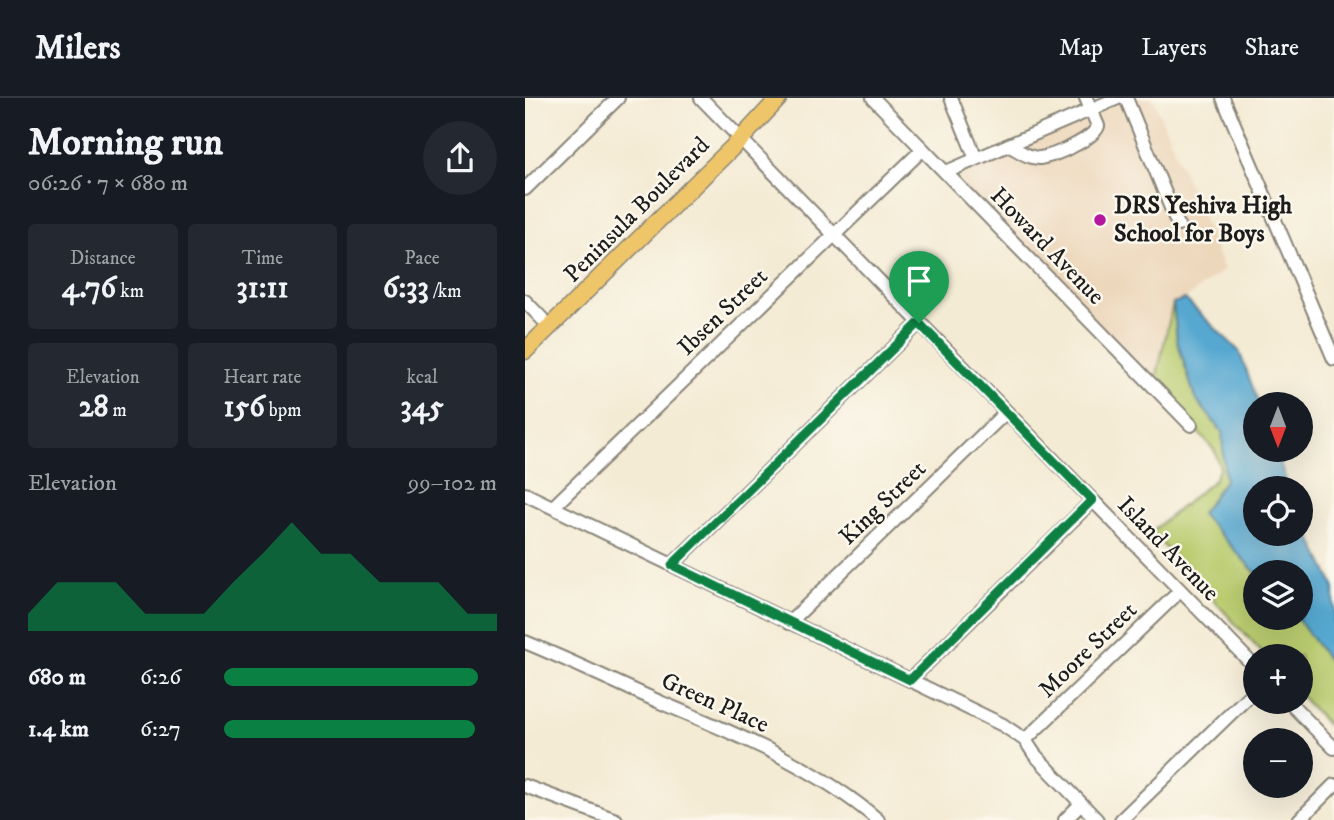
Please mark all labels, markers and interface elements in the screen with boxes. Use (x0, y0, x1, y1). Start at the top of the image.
text: Milers (35, 28, 120, 69)
text: Map (1059, 33, 1103, 63)
text: Layers (1141, 33, 1207, 63)
text: Share (1245, 33, 1299, 63)
text: Morning run (28, 119, 223, 167)
button: share (423, 121, 497, 195)
street label: Peninsula Boulevard (558, 131, 716, 289)
text: 06:26 · 7 × 680 m (28, 169, 188, 198)
street label: Howard Avenue (983, 181, 1111, 311)
place label: DRS Yeshiva High School for Boys (1114, 191, 1293, 249)
marker: DRS Yeshiva High School for Boys (1092, 212, 1108, 228)
text: Distance (70, 247, 136, 270)
text: Time (242, 247, 283, 270)
text: Pace (405, 247, 440, 270)
pin (889, 251, 949, 323)
street label: Ibsen Street (672, 262, 774, 362)
icon: arrive (900, 262, 938, 300)
text: 4.76 (62, 270, 116, 307)
text: 31:11 (236, 270, 289, 307)
text: 6:33 (383, 270, 429, 307)
text: km (116, 280, 144, 303)
text: /km (429, 280, 462, 303)
text: Elevation (66, 366, 140, 389)
text: Heart rate (224, 366, 301, 389)
text: kcal (407, 366, 438, 389)
text: 28 (79, 389, 109, 426)
text: 156 (223, 389, 265, 426)
text: 345 (401, 389, 444, 426)
north arrow (1243, 392, 1313, 462)
map controls (1243, 392, 1313, 798)
text: m (109, 399, 127, 422)
text: bpm (265, 399, 302, 422)
street label: King Street (833, 454, 933, 552)
text: Elevation (28, 469, 117, 498)
text: 99–102 m (408, 469, 497, 498)
button: locate (1243, 476, 1313, 546)
street label: Island Avenue (1111, 490, 1225, 608)
button: layers (1243, 560, 1313, 630)
street label: Moore Street (1032, 595, 1144, 704)
button: + (1243, 644, 1313, 714)
text: 680 m (28, 663, 86, 692)
text: 6:26 (140, 663, 181, 692)
street label: Green Place (656, 666, 774, 740)
text: 1.4 km (28, 715, 89, 744)
text: 6:27 (140, 715, 181, 744)
button: − (1243, 728, 1313, 798)

